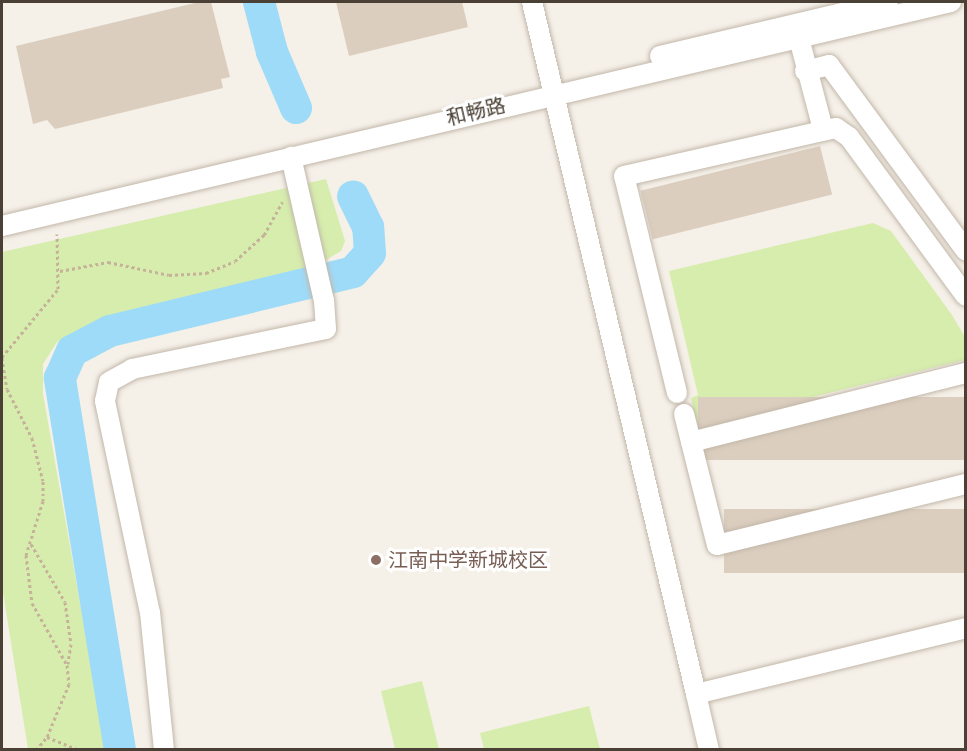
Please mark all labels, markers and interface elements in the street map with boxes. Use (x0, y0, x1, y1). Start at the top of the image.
street label: 和畅路 (444, 94, 508, 130)
place label: 江南中学新城校区 (388, 548, 548, 572)
marker: 江南中学新城校区 (369, 553, 383, 567)

